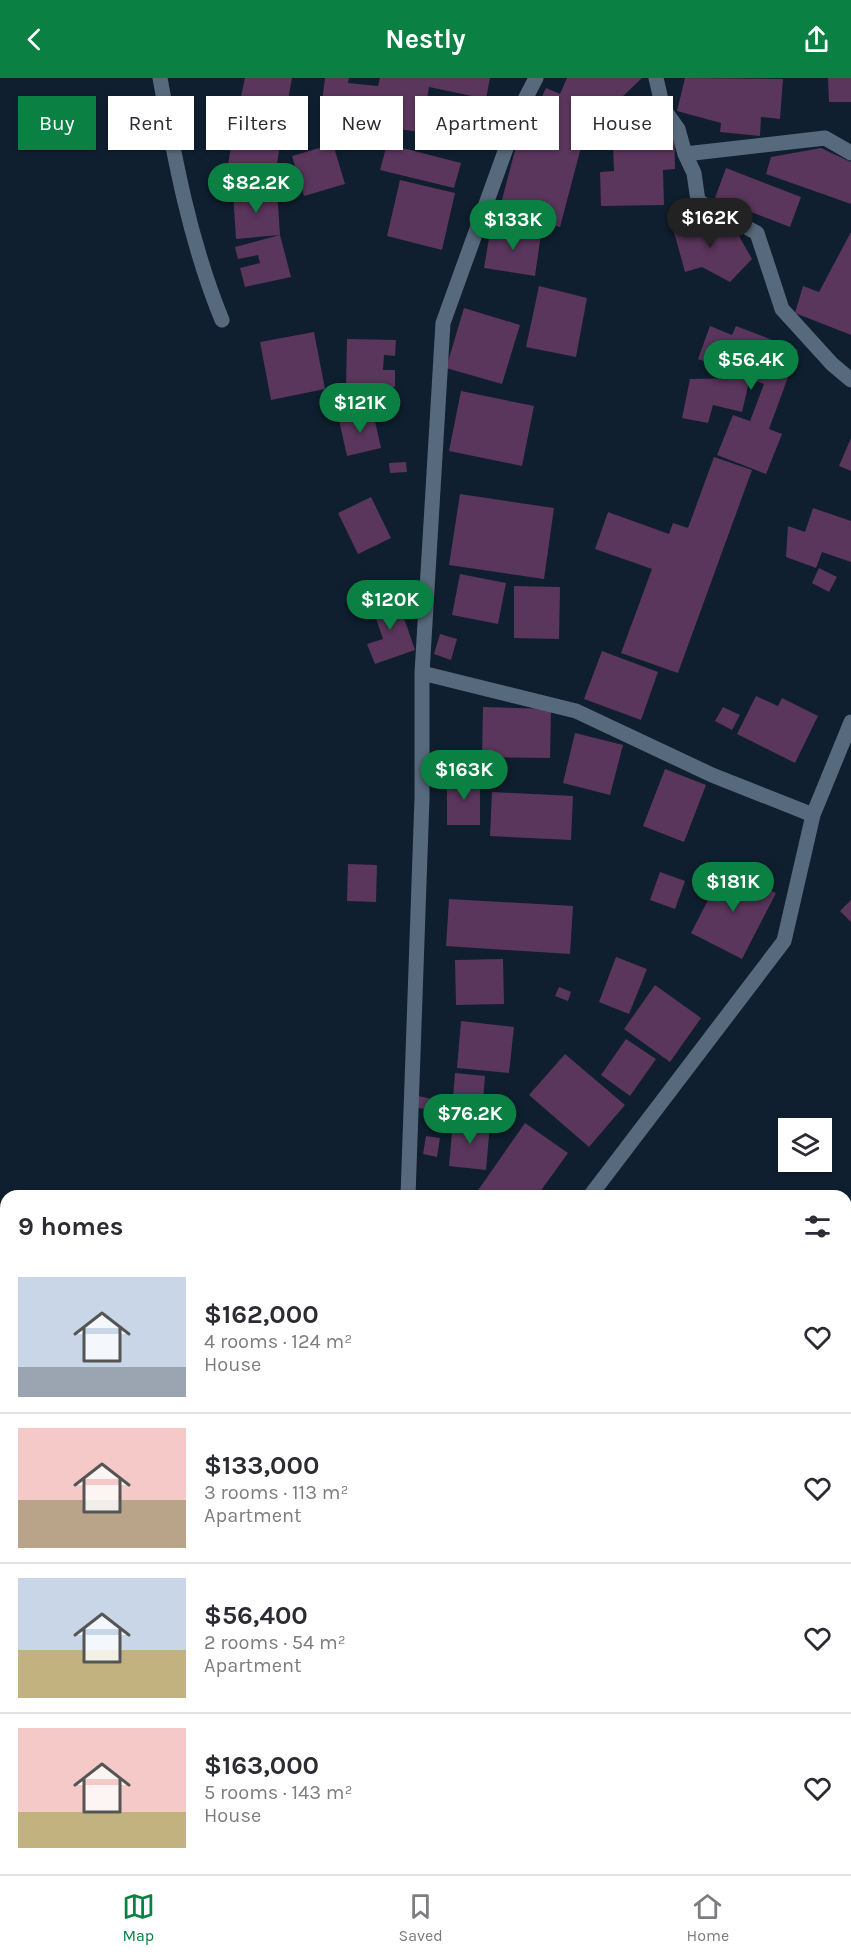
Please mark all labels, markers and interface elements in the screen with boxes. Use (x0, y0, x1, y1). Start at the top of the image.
icon: back (18, 23, 51, 56)
text: Nestly (385, 23, 466, 55)
icon: share (800, 23, 833, 56)
chip: Buy (18, 96, 96, 150)
chip: Rent (108, 96, 194, 150)
chip: Filters (206, 96, 308, 150)
chip: New (320, 96, 403, 150)
chip: Apartment (415, 96, 559, 150)
chip: House (571, 96, 673, 150)
pin: $82.2K (207, 163, 305, 214)
text: $82.2K (222, 171, 290, 194)
pin: $162K (668, 198, 752, 249)
pin: $133K (471, 200, 555, 251)
text: $162K (681, 206, 739, 229)
text: $133K (484, 208, 542, 231)
pin: $56.4K (702, 340, 800, 391)
text: $56.4K (718, 348, 784, 371)
pin: $121K (318, 383, 402, 434)
text: $121K (333, 391, 387, 414)
pin: $120K (348, 580, 432, 631)
text: $120K (361, 588, 419, 611)
pin: $163K (422, 750, 506, 801)
text: $163K (435, 758, 493, 781)
pin: $181K (691, 862, 775, 913)
text: $181K (706, 870, 760, 893)
pin: $76.2K (421, 1094, 519, 1145)
text: $76.2K (437, 1102, 503, 1125)
map controls (778, 1118, 832, 1172)
button: layers (778, 1118, 832, 1172)
icon: filters (801, 1210, 834, 1243)
text: 9 homes (18, 1211, 124, 1242)
text: $162,000 (204, 1299, 319, 1330)
icon: home (66, 1301, 138, 1373)
icon: heart (801, 1321, 834, 1354)
text: 4 rooms · 124 m² (204, 1330, 352, 1353)
text: House (204, 1353, 261, 1376)
text: $133,000 (204, 1450, 319, 1481)
icon: home (66, 1452, 138, 1524)
icon: heart (801, 1472, 834, 1505)
text: 3 rooms · 113 m² (204, 1481, 348, 1504)
text: Apartment (204, 1504, 302, 1527)
text: $56,400 (204, 1600, 308, 1631)
icon: home (66, 1602, 138, 1674)
icon: heart (801, 1622, 834, 1655)
text: 2 rooms · 54 m² (204, 1631, 346, 1654)
text: Apartment (204, 1654, 302, 1677)
text: $163,000 (204, 1750, 319, 1781)
icon: home (66, 1752, 138, 1824)
icon: heart (801, 1772, 834, 1805)
text: 5 rooms · 143 m² (204, 1781, 353, 1804)
text: House (204, 1804, 261, 1827)
tab: Map (122, 1890, 155, 1945)
tab: Saved (399, 1890, 443, 1945)
tab: Home (687, 1890, 729, 1945)

